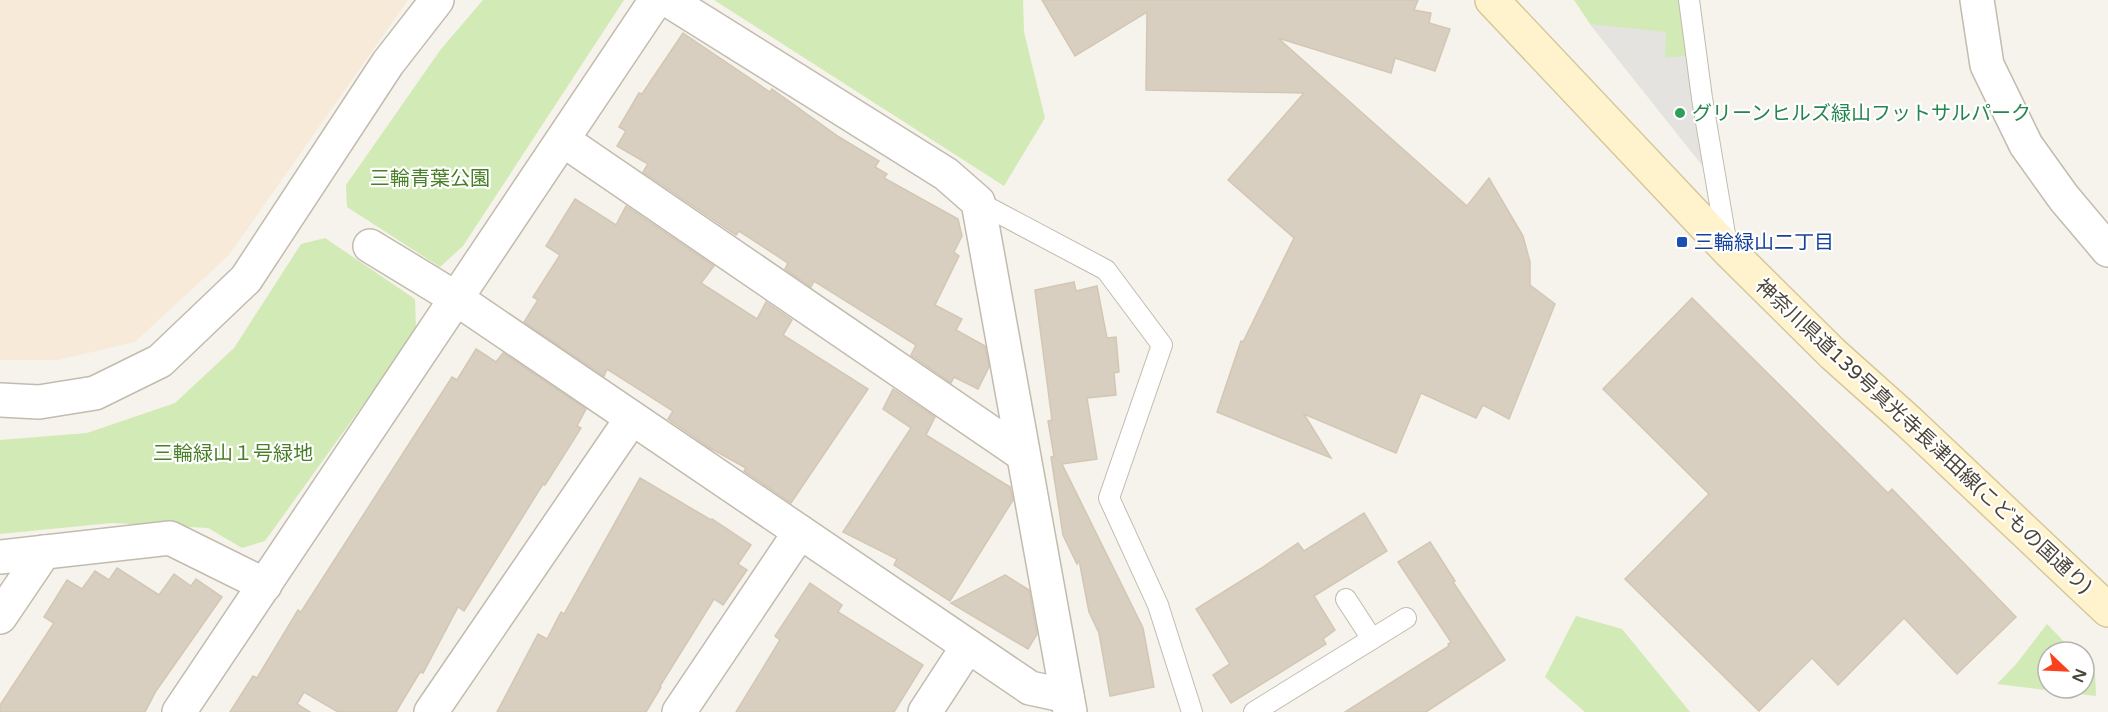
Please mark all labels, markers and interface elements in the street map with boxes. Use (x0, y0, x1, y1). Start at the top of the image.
place label: グリーンヒルズ緑山フットサルパーク (1692, 102, 2031, 126)
marker: グリーンヒルズ緑山フットサルパーク (1673, 106, 1687, 120)
park label: 三輪青葉公園 (370, 167, 490, 191)
place label: 三輪緑山二丁目 (1694, 231, 1834, 255)
marker: 三輪緑山二丁目 (1675, 235, 1689, 249)
street label: 神奈川県道139号真光寺長津田線(こどもの国通り) (1751, 274, 2096, 599)
park label: 三輪緑山１号緑地 (153, 442, 313, 466)
north arrow (2036, 640, 2096, 700)
text: N (2067, 666, 2091, 685)

